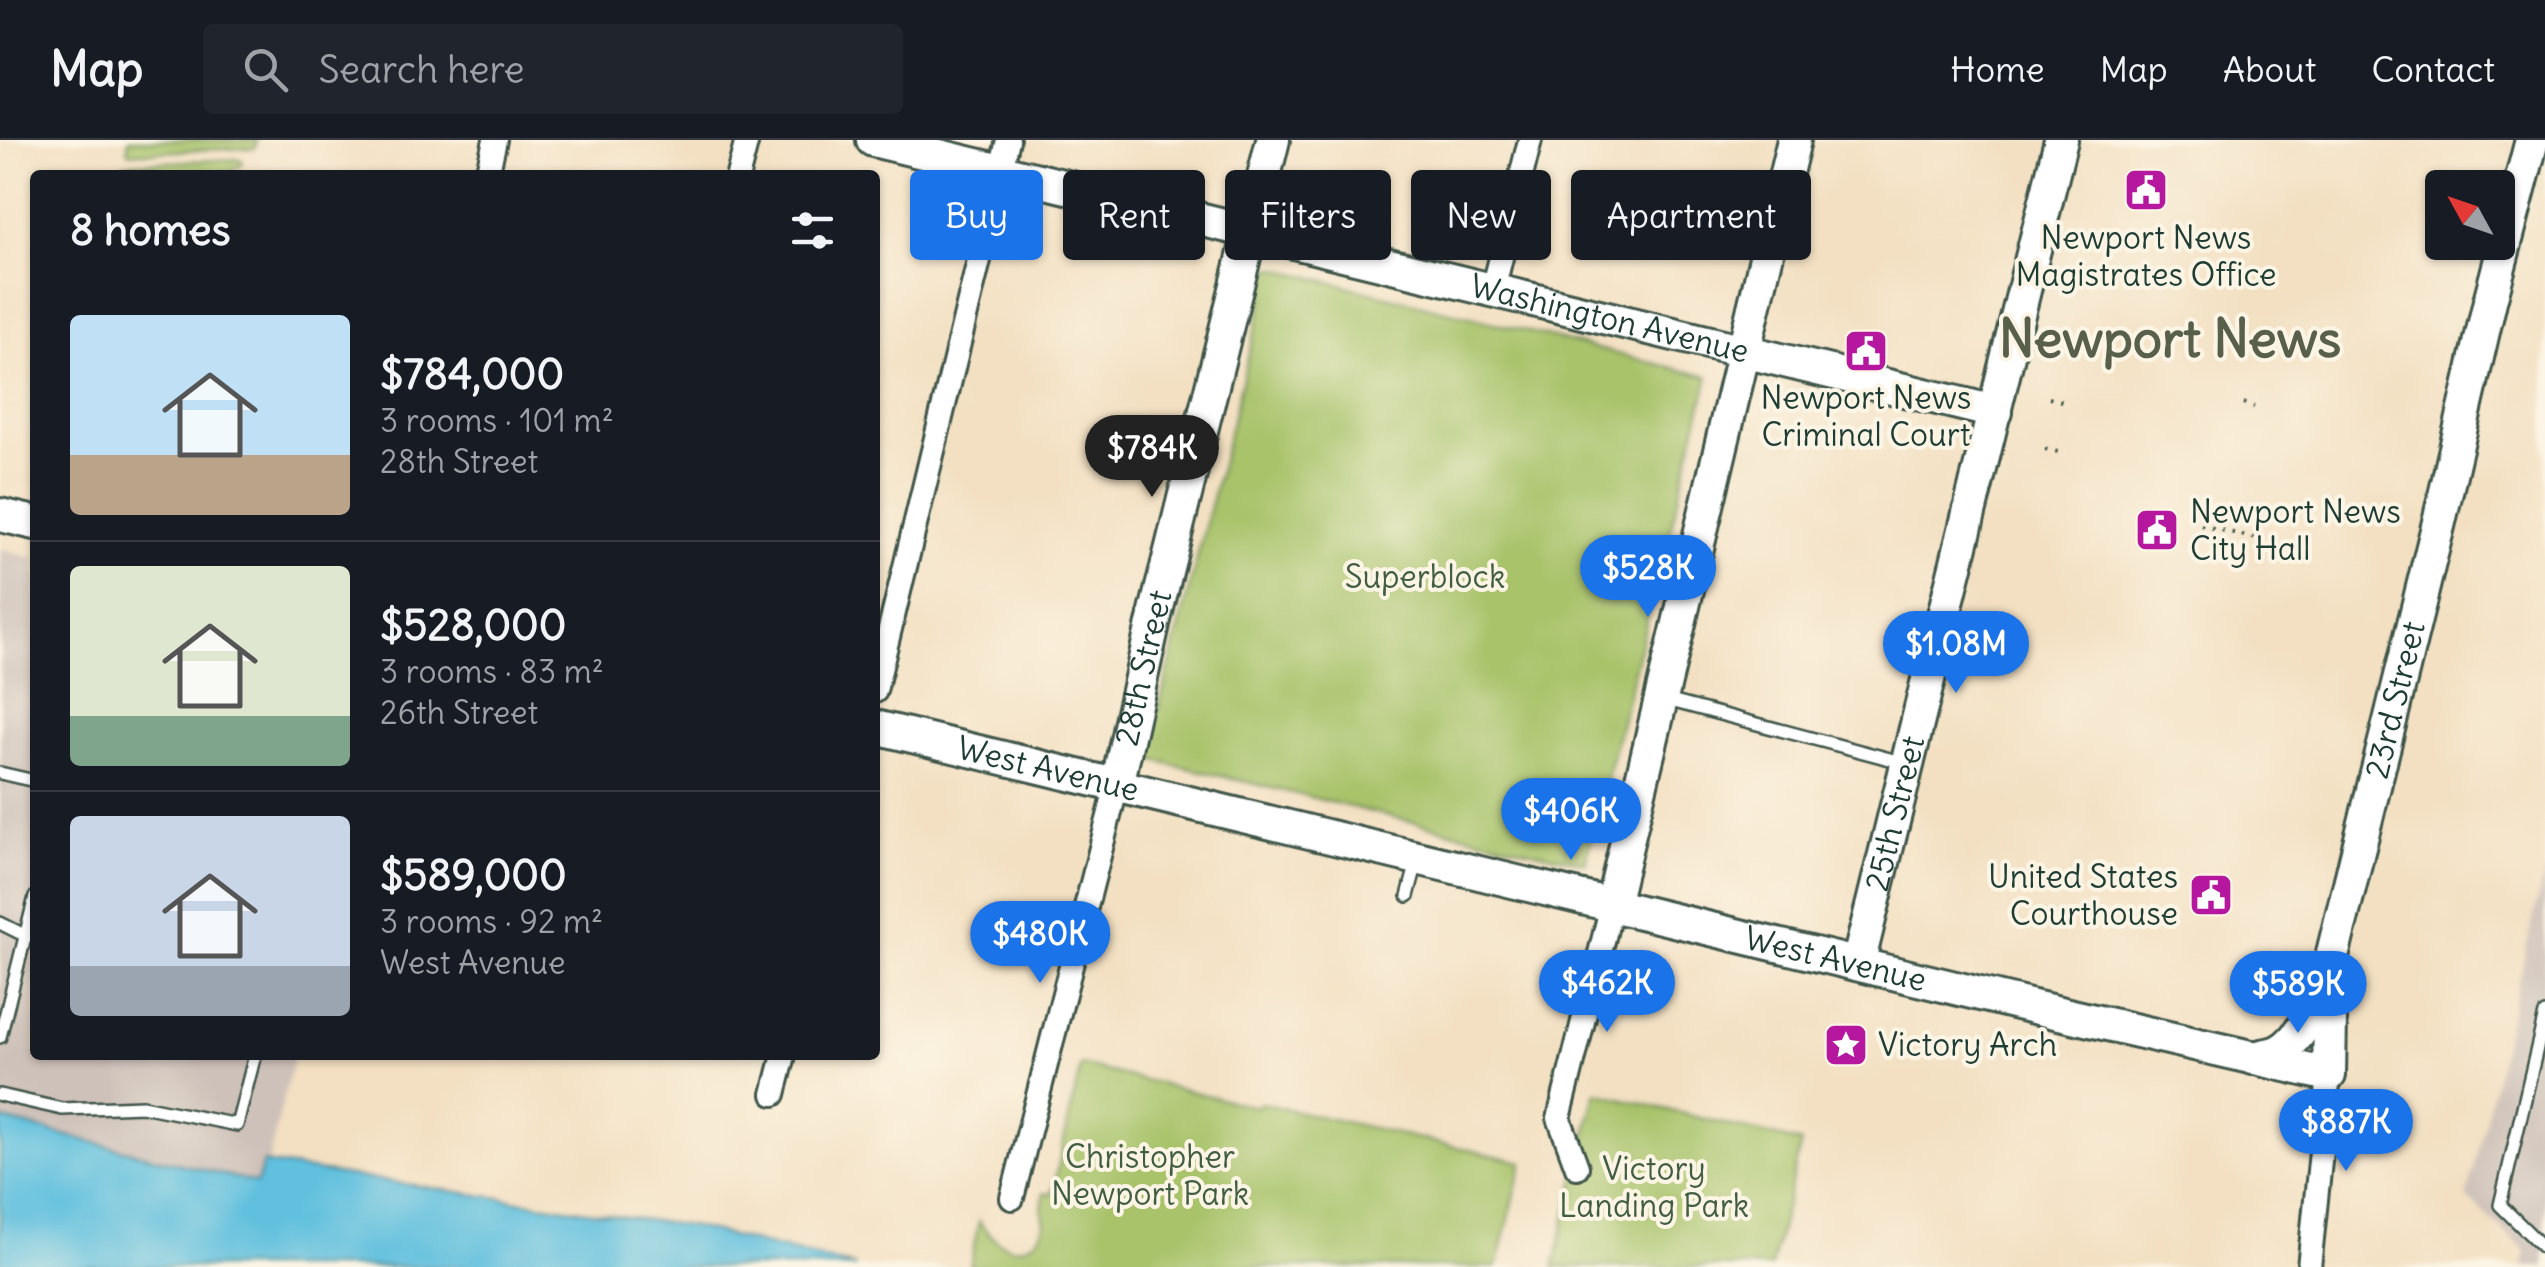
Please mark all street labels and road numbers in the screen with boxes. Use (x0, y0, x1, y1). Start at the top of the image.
street label: Washington Avenue (1466, 265, 1753, 372)
street label: 28th Street (1105, 586, 1181, 750)
street label: 23rd Street (2356, 617, 2434, 783)
street label: West Avenue (953, 727, 1143, 810)
street label: 25th Street (1856, 731, 1933, 895)
street label: West Avenue (1741, 917, 1930, 1000)

